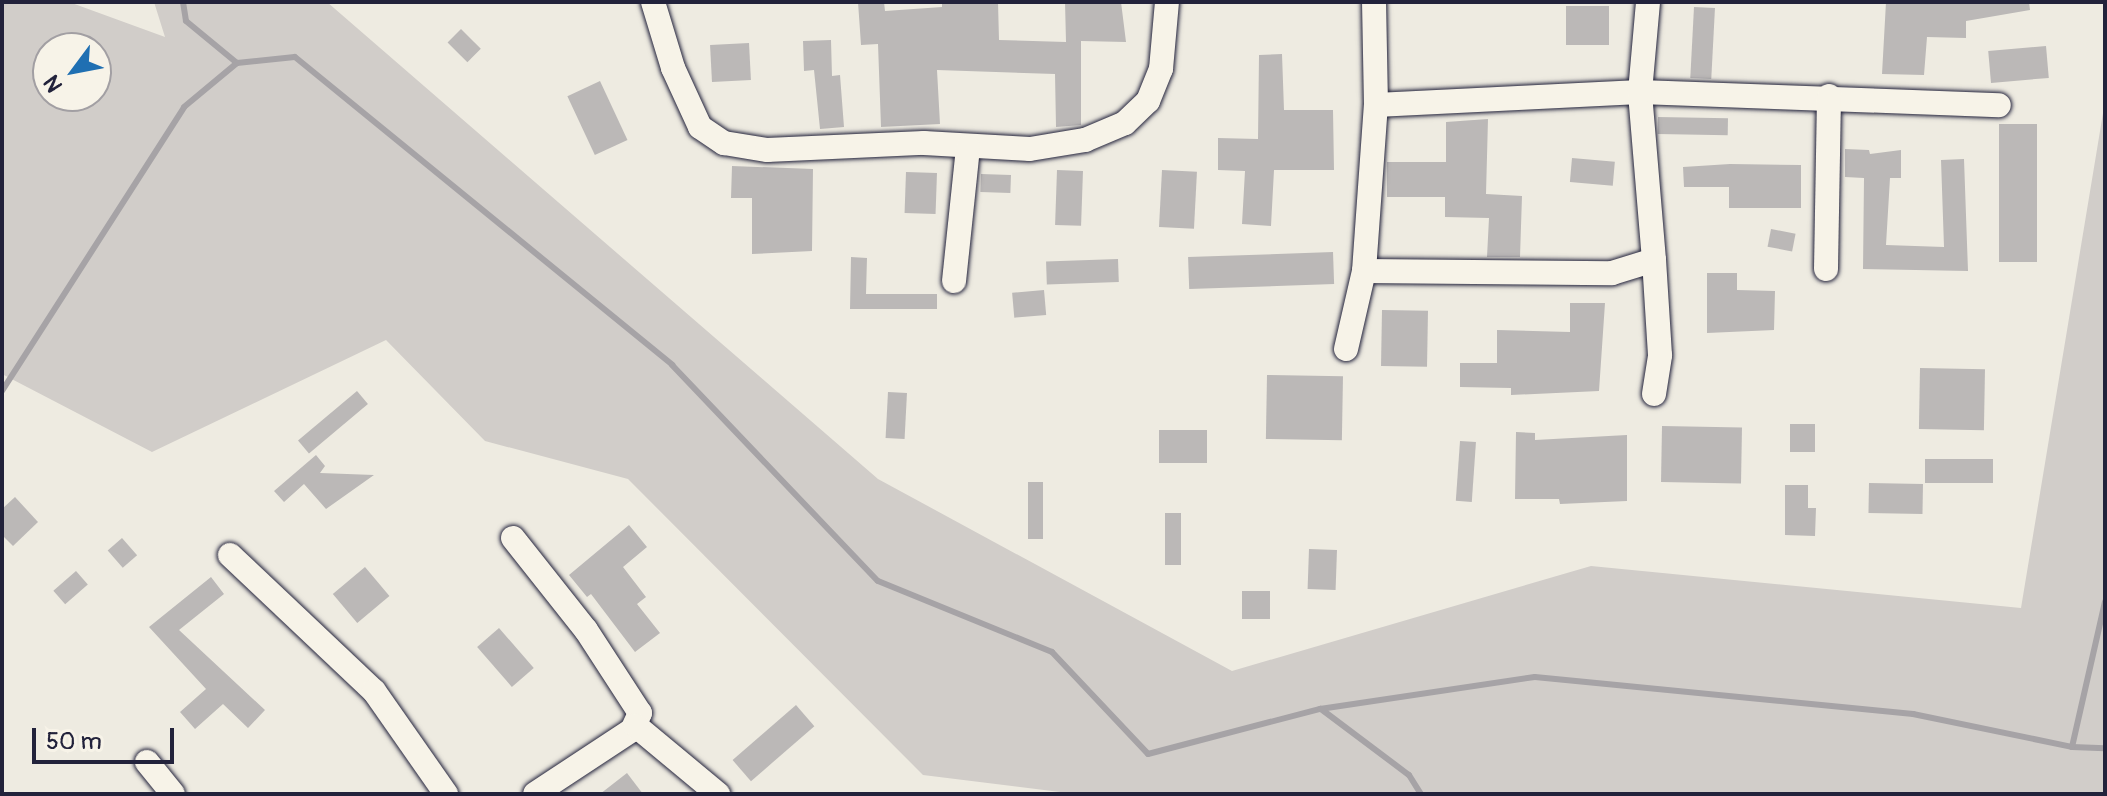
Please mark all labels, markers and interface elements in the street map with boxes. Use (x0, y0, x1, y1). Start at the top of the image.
north arrow (32, 32, 112, 112)
text: N (38, 70, 69, 97)
scale bar (36, 712, 178, 762)
text: 50 m (46, 727, 102, 756)

